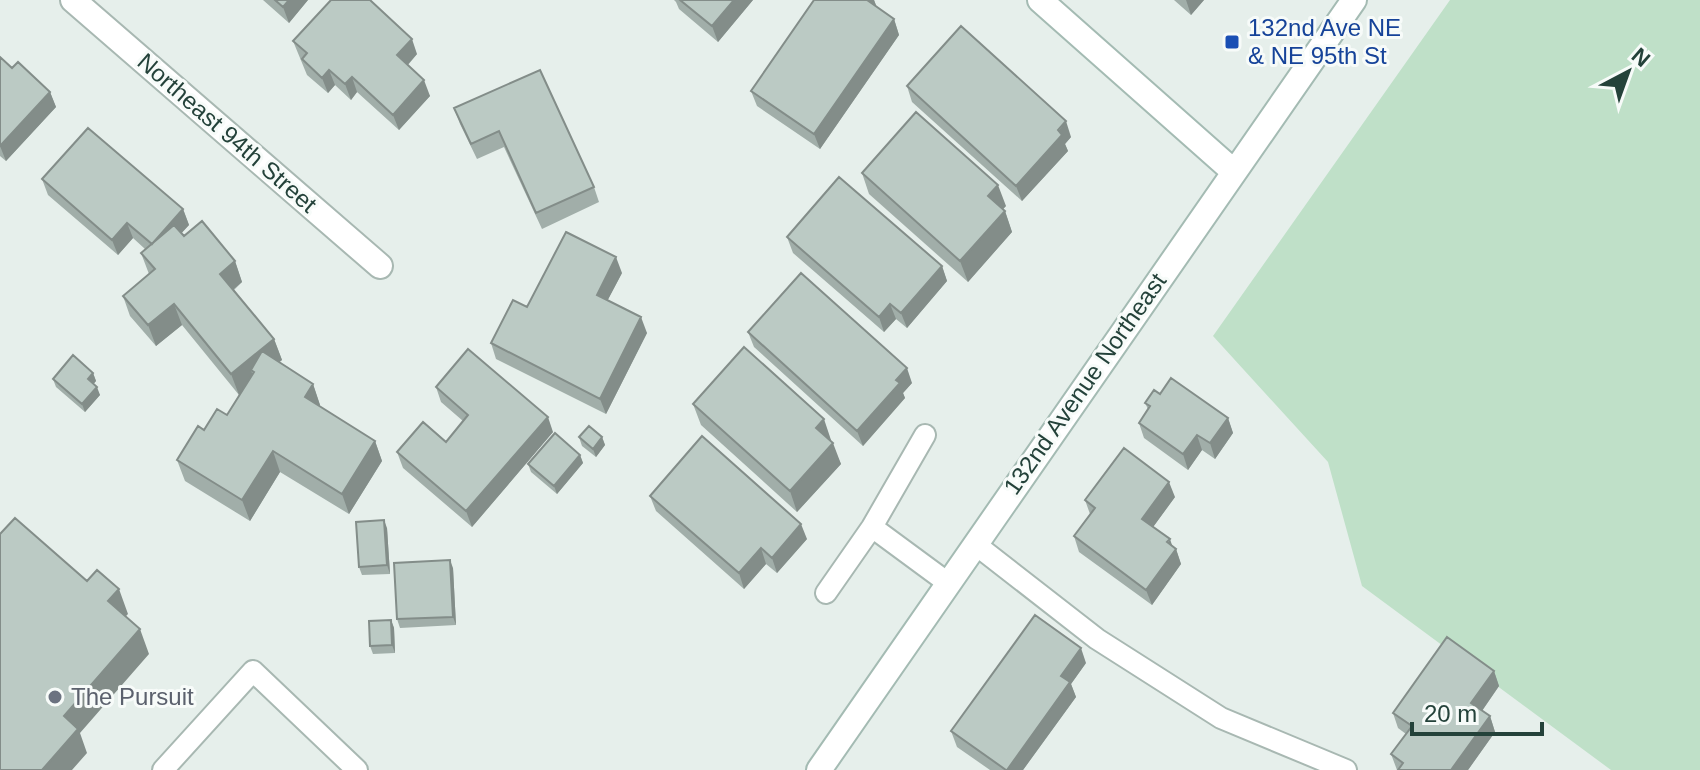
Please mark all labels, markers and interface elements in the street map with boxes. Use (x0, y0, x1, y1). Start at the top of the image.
place label: 132nd Ave NE & NE 95th St (1248, 14, 1401, 69)
north arrow (1588, 32, 1668, 112)
marker: 132nd Ave NE & NE 95th St (1223, 33, 1241, 51)
text: N (1627, 43, 1655, 72)
street label: Northeast 94th Street (132, 48, 323, 218)
street label: 132nd Avenue Northeast (998, 268, 1171, 499)
place label: The Pursuit (71, 683, 194, 710)
scale bar (1412, 686, 1542, 736)
marker: The Pursuit (46, 688, 64, 706)
text: 20 m (1424, 700, 1477, 727)

